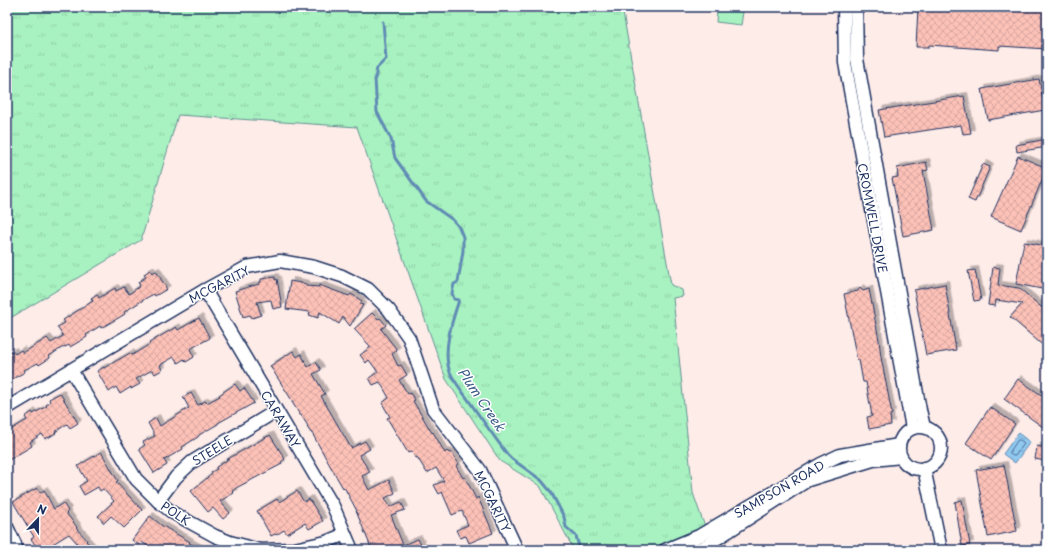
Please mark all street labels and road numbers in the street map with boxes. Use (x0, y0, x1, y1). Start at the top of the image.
street label: CROMWELL DRIVE (854, 162, 892, 274)
street label: MCGARITY (185, 261, 253, 307)
street label: CARAWAY (257, 387, 305, 451)
street label: STEELE (188, 430, 236, 469)
street label: SAMPSON ROAD (730, 456, 828, 522)
street label: MCGARITY (470, 467, 516, 535)
street label: POLK (158, 497, 194, 529)

